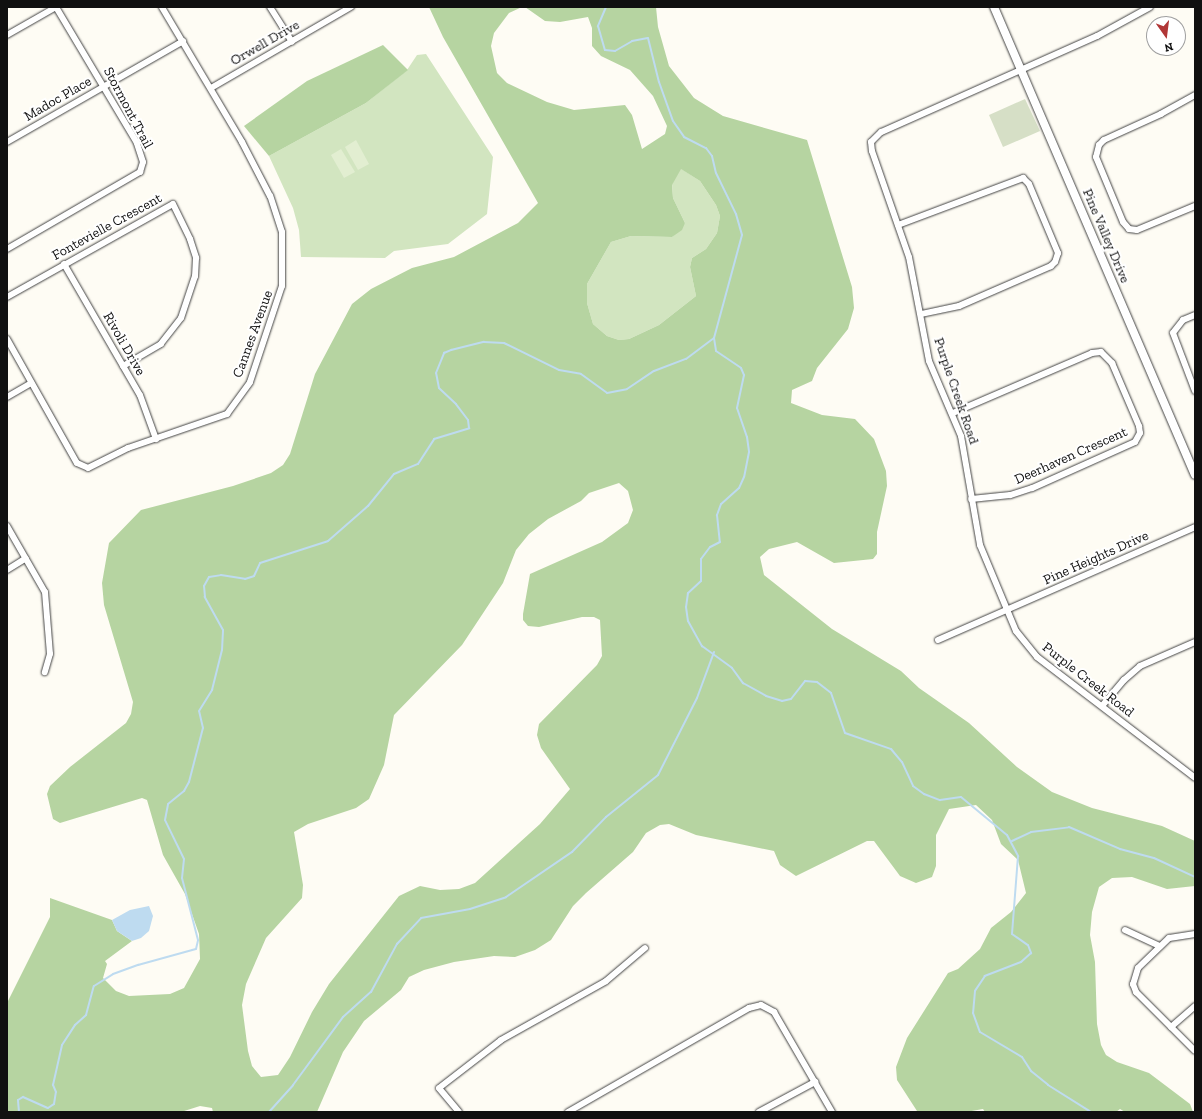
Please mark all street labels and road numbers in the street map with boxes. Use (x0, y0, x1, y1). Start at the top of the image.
street label: Orwell Drive (228, 17, 302, 69)
street label: Stormont Trail (99, 64, 157, 152)
street label: Madoc Place (21, 73, 95, 125)
street label: Pine Valley Drive (1078, 186, 1134, 286)
street label: Fontevielle Crescent (49, 190, 165, 264)
street label: Cannes Avenue (229, 288, 277, 380)
street label: Rivoli Drive (99, 309, 149, 379)
street label: Purple Creek Road (930, 336, 982, 446)
street label: Deerhaven Crescent (1012, 424, 1130, 488)
street label: Pine Heights Drive (1041, 527, 1151, 589)
street label: Purple Creek Road (1039, 639, 1137, 721)

